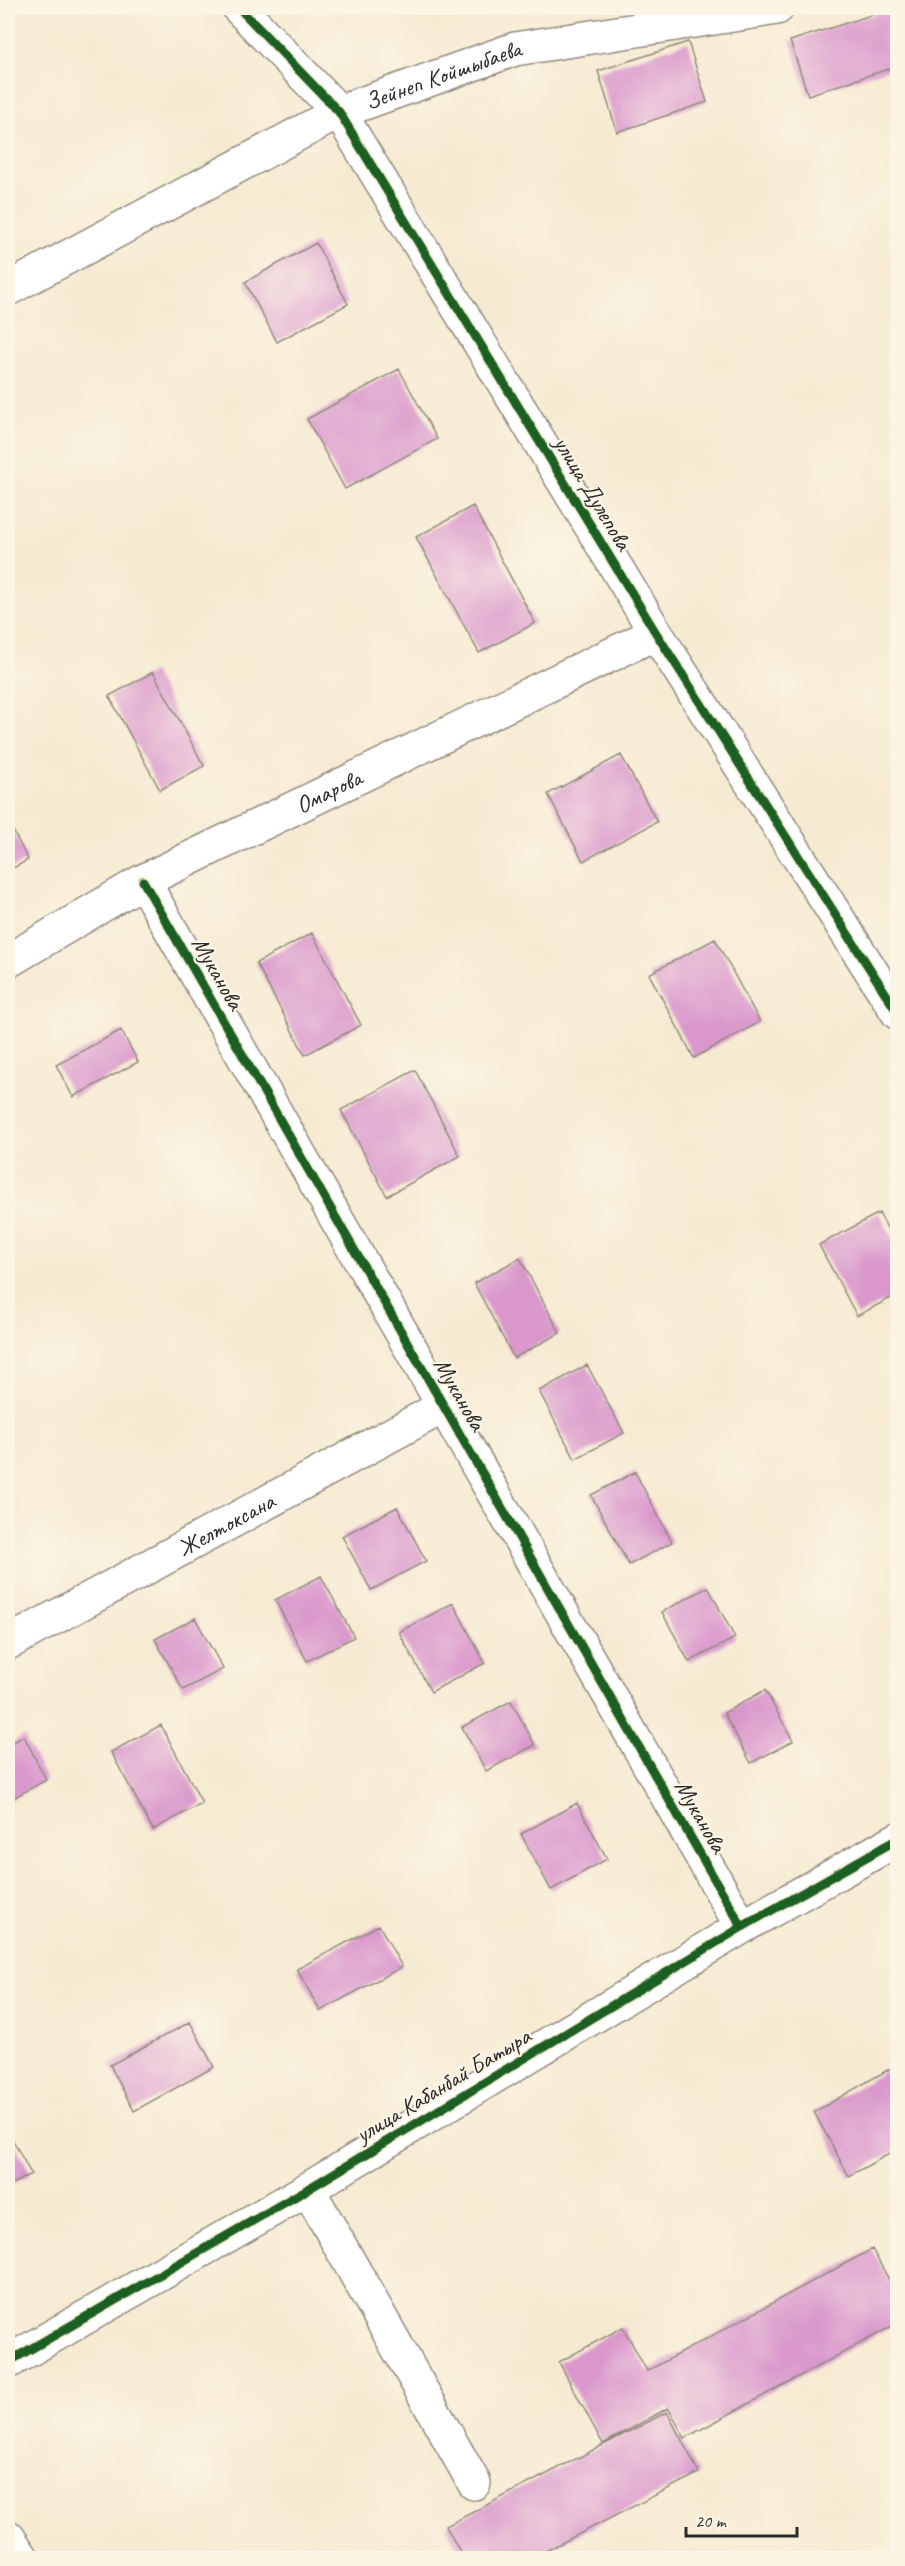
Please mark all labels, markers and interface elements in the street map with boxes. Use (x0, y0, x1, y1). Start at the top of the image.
street label: Зейнеп Койшыбаева (361, 33, 525, 116)
street label: улица Дулепова (546, 429, 640, 557)
street label: Омарова (291, 762, 368, 820)
street label: Муканова (185, 931, 252, 1016)
street label: Муканова (427, 1352, 494, 1437)
street label: Желтоксана (172, 1485, 281, 1563)
street label: Муканова (668, 1774, 735, 1859)
street label: улица Кабанбай Батыра (348, 2020, 537, 2150)
scale bar (686, 2500, 797, 2538)
text: 20 m (695, 2510, 728, 2532)

